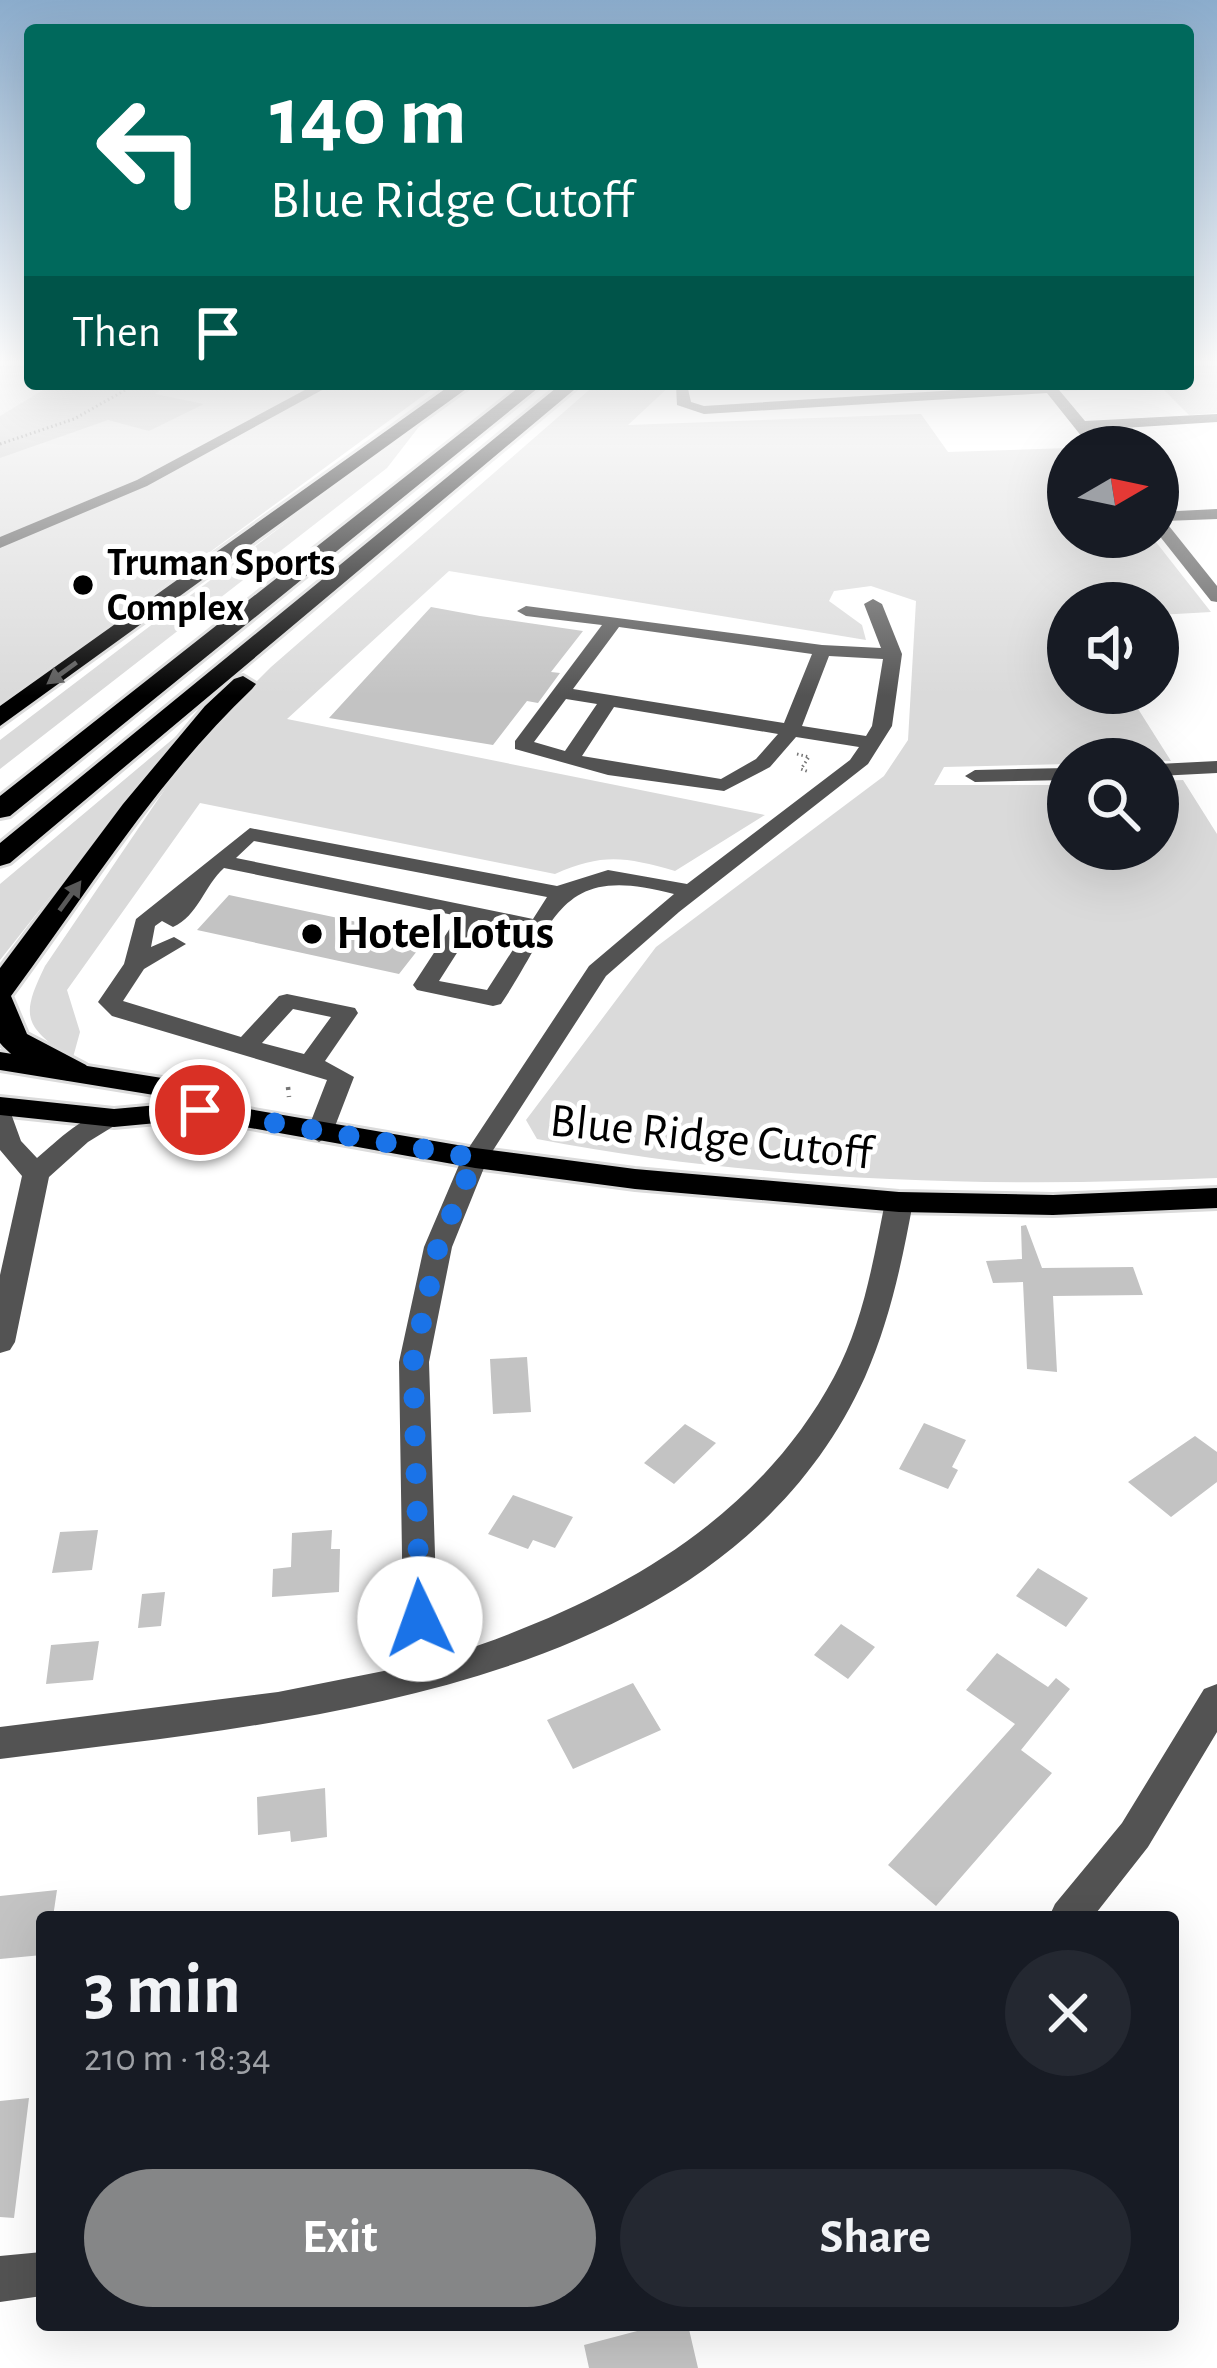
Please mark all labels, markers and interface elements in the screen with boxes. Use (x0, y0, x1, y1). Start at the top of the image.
icon: left (72, 72, 228, 228)
text: 140 m (270, 76, 467, 160)
text: Blue Ridge Cutoff (270, 174, 634, 228)
icon: arrive (185, 300, 251, 366)
text: Then (72, 310, 161, 355)
north arrow (1047, 426, 1179, 558)
map controls (1047, 426, 1179, 870)
place label: Truman Sports Complex (107, 544, 335, 628)
marker: Truman Sports Complex (70, 572, 96, 598)
button: sound (1047, 582, 1179, 714)
one-way arrow (46, 661, 78, 685)
button: search (1047, 738, 1179, 870)
one-way arrow (58, 880, 81, 912)
place label: Hotel Lotus (336, 910, 554, 958)
marker: Hotel Lotus (299, 921, 325, 947)
pin (149, 1059, 251, 1161)
icon: arrive (167, 1077, 233, 1143)
street label: Blue Ridge Cutoff (547, 1097, 877, 1179)
position arrow (357, 1556, 483, 1682)
button: close (1005, 1950, 1131, 2076)
text: 3 min (84, 1954, 241, 2026)
text: 210 m · 18:34 (84, 2039, 271, 2078)
button: Exit (84, 2169, 596, 2307)
button: Share (620, 2169, 1131, 2307)

